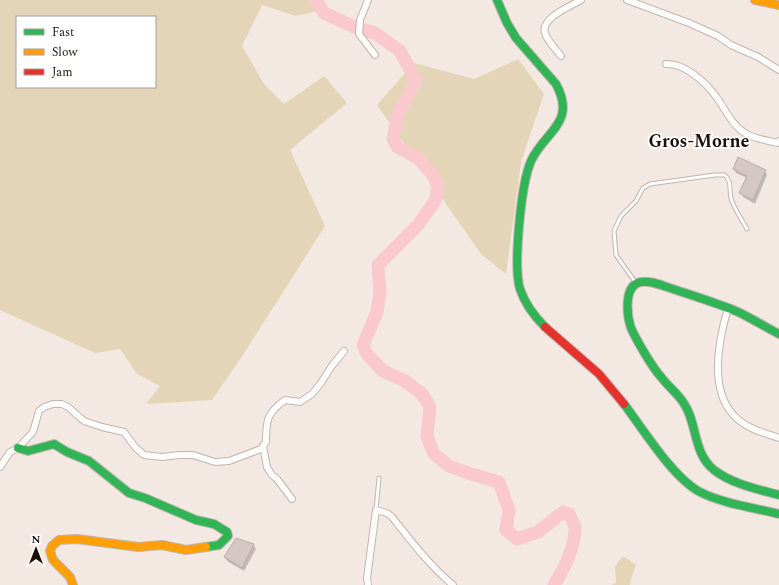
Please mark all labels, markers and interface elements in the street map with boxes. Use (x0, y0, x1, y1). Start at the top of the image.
legend (16, 16, 156, 88)
text: Fast (52, 23, 74, 42)
text: Slow (52, 43, 78, 62)
text: Jam (52, 63, 73, 82)
district label: Gros-Morne (648, 128, 750, 155)
north arrow (16, 529, 56, 569)
text: N (32, 531, 41, 548)

